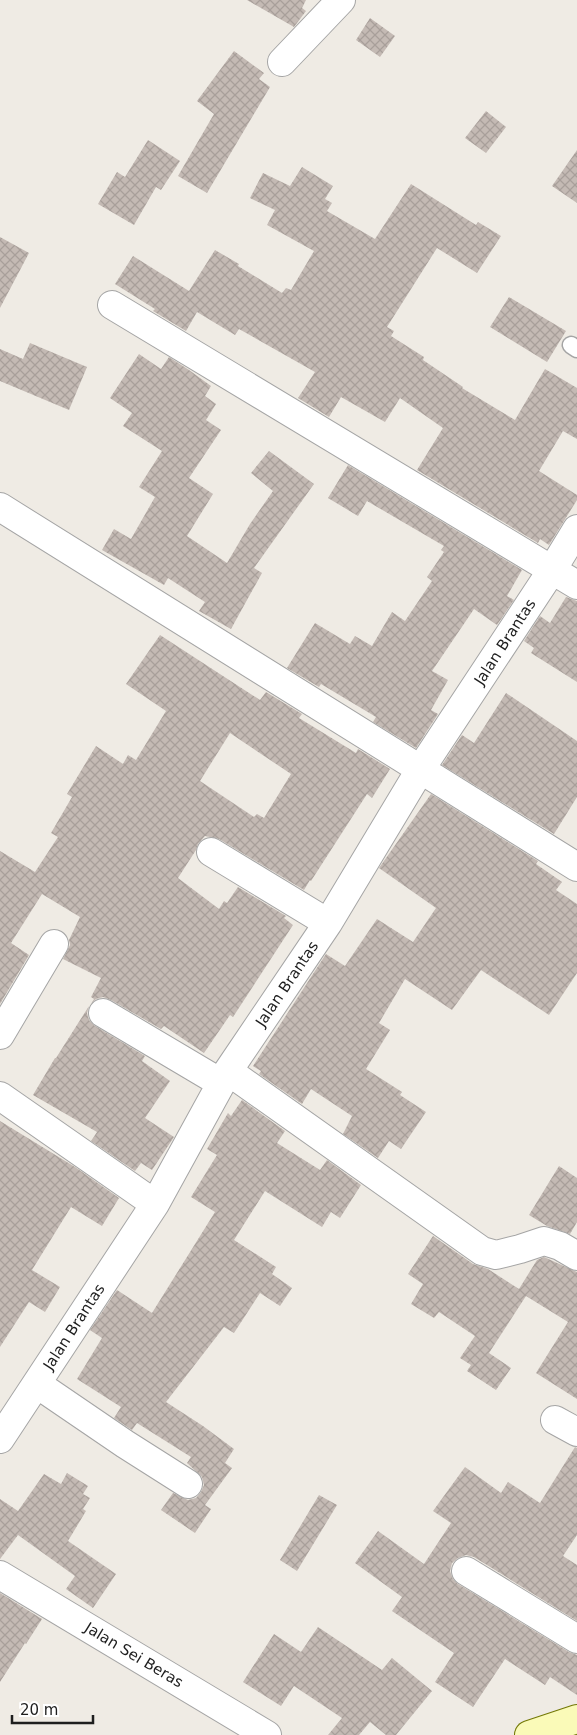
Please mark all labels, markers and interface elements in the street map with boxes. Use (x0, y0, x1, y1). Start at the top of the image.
street label: Jalan Brantas (470, 595, 540, 689)
street label: Jalan Brantas (251, 938, 322, 1031)
street label: Jalan Brantas (39, 1280, 109, 1374)
street label: Jalan Sei Beras (81, 1618, 187, 1692)
scale bar (12, 1692, 94, 1724)
text: 20 m (20, 1701, 58, 1719)

